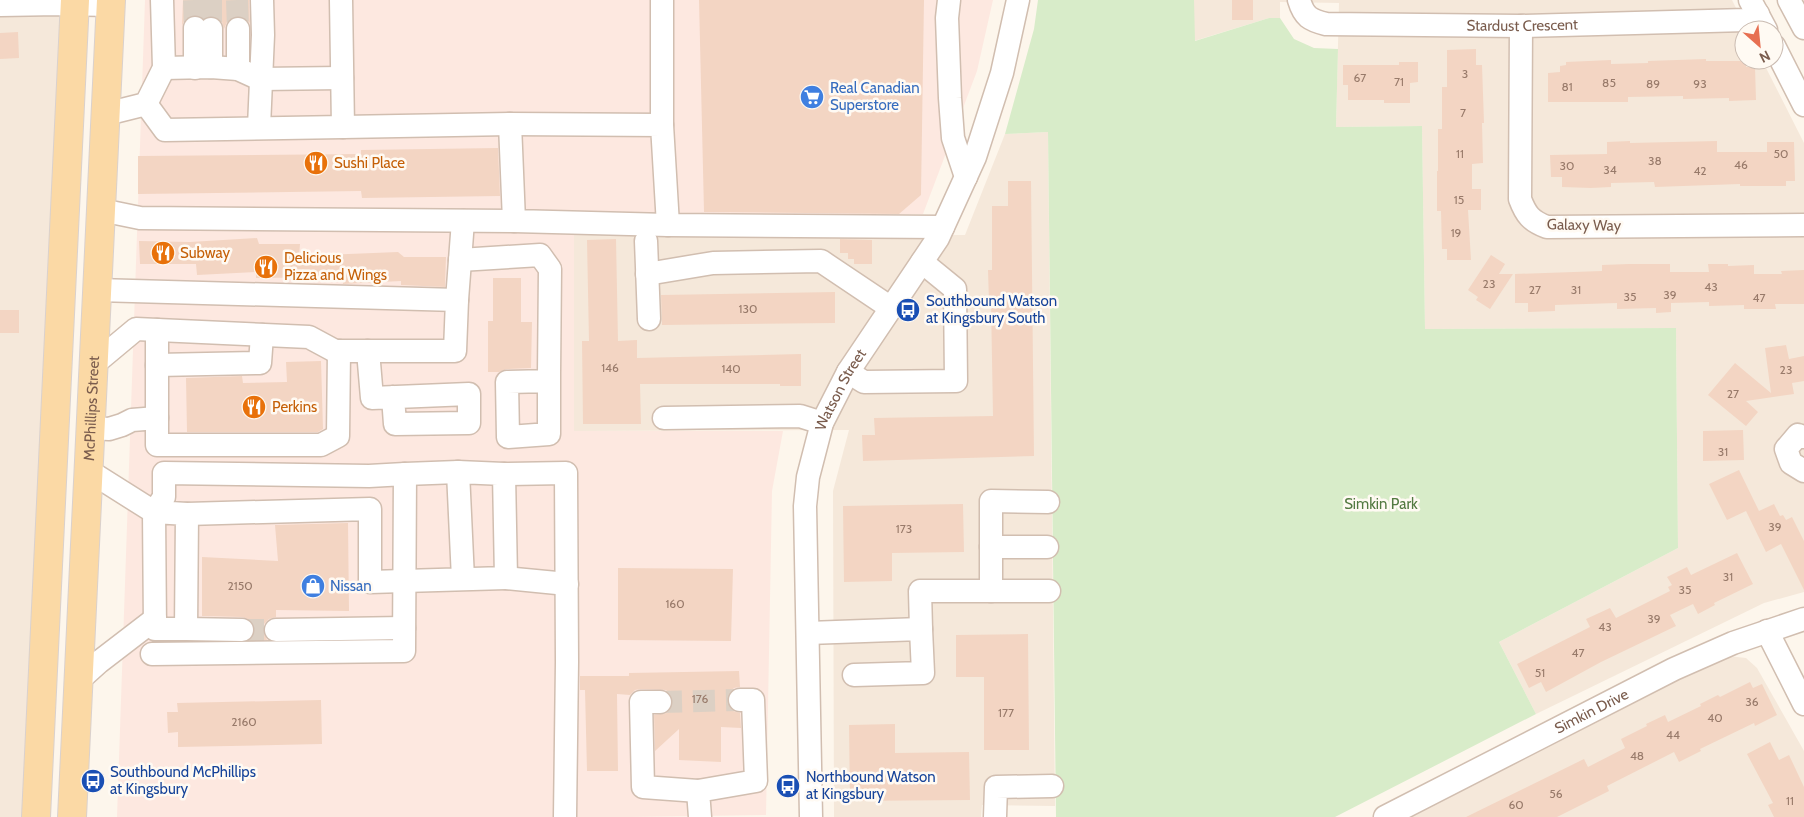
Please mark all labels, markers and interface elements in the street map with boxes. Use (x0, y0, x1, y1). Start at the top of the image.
street label: Stardust Crescent (1466, 15, 1578, 35)
north arrow (1734, 20, 1784, 70)
text: N (1756, 46, 1773, 67)
house number: 3 (1462, 66, 1468, 81)
house number: 67 (1354, 70, 1366, 85)
house number: 71 (1394, 74, 1404, 89)
house number: 85 (1602, 75, 1616, 90)
house number: 89 (1646, 76, 1660, 91)
house number: 93 (1693, 76, 1707, 91)
place label: Real Canadian Superstore (830, 79, 920, 114)
house number: 81 (1561, 79, 1573, 94)
supermarket icon: Real Canadian Superstore (799, 84, 825, 110)
house number: 7 (1460, 105, 1466, 120)
house number: 11 (1456, 146, 1464, 161)
house number: 50 (1774, 146, 1788, 161)
restaurant icon: Sushi Place (303, 150, 329, 176)
house number: 38 (1648, 153, 1662, 168)
place label: Sushi Place (334, 154, 405, 172)
house number: 46 (1734, 157, 1748, 172)
house number: 30 (1560, 158, 1574, 173)
house number: 34 (1603, 162, 1617, 177)
house number: 42 (1693, 163, 1707, 178)
house number: 15 (1454, 192, 1464, 207)
street label: Galaxy Way (1547, 215, 1622, 235)
house number: 19 (1451, 225, 1462, 240)
restaurant icon: Subway (150, 240, 176, 266)
place label: Subway (180, 244, 230, 262)
place label: Delicious Pizza and Wings (284, 249, 387, 284)
restaurant icon: Delicious Pizza and Wings (253, 254, 279, 280)
house number: 23 (1483, 276, 1495, 291)
house number: 43 (1704, 279, 1718, 294)
house number: 27 (1529, 282, 1541, 297)
house number: 31 (1571, 282, 1581, 297)
house number: 39 (1663, 287, 1677, 302)
house number: 35 (1624, 289, 1636, 304)
house number: 47 (1753, 290, 1765, 305)
place label: Southbound Watson at Kingsbury South (926, 292, 1057, 327)
bus stop icon: Southbound Watson at Kingsbury South (895, 297, 921, 323)
house number: 130 (739, 301, 757, 316)
street label: Watson Street (811, 345, 870, 432)
street label: McPhillips Street (80, 355, 103, 462)
house number: 146 (601, 360, 619, 375)
house number: 140 (721, 361, 741, 376)
house number: 23 (1780, 362, 1792, 377)
house number: 27 (1727, 386, 1739, 401)
restaurant icon: Perkins (241, 394, 267, 420)
place label: Perkins (272, 398, 317, 416)
house number: 31 (1718, 444, 1728, 459)
park label: Simkin Park (1344, 495, 1418, 513)
house number: 39 (1768, 519, 1782, 534)
house number: 173 (896, 521, 912, 536)
house number: 31 (1723, 569, 1733, 584)
shop icon: Nissan (300, 573, 326, 599)
place label: Nissan (330, 577, 372, 595)
house number: 2150 (227, 578, 253, 593)
house number: 35 (1679, 582, 1691, 597)
house number: 160 (665, 596, 685, 611)
house number: 39 (1647, 611, 1661, 626)
house number: 43 (1598, 619, 1612, 634)
house number: 47 (1572, 645, 1584, 660)
house number: 51 (1535, 665, 1545, 680)
street label: Simkin Drive (1552, 685, 1632, 738)
house number: 176 (692, 691, 708, 706)
house number: 36 (1745, 694, 1759, 709)
house number: 177 (998, 705, 1014, 720)
house number: 40 (1707, 710, 1723, 725)
house number: 2160 (231, 714, 257, 729)
house number: 44 (1666, 727, 1680, 742)
house number: 48 (1630, 748, 1644, 763)
place label: Southbound McPhillips at Kingsbury (110, 763, 256, 798)
bus stop icon: Southbound McPhillips at Kingsbury (80, 768, 106, 794)
place label: Northbound Watson at Kingsbury (806, 768, 936, 803)
bus stop icon: Northbound Watson at Kingsbury (775, 773, 801, 799)
house number: 56 (1549, 786, 1563, 801)
house number: 11 (1786, 793, 1794, 808)
house number: 60 (1508, 797, 1524, 812)

